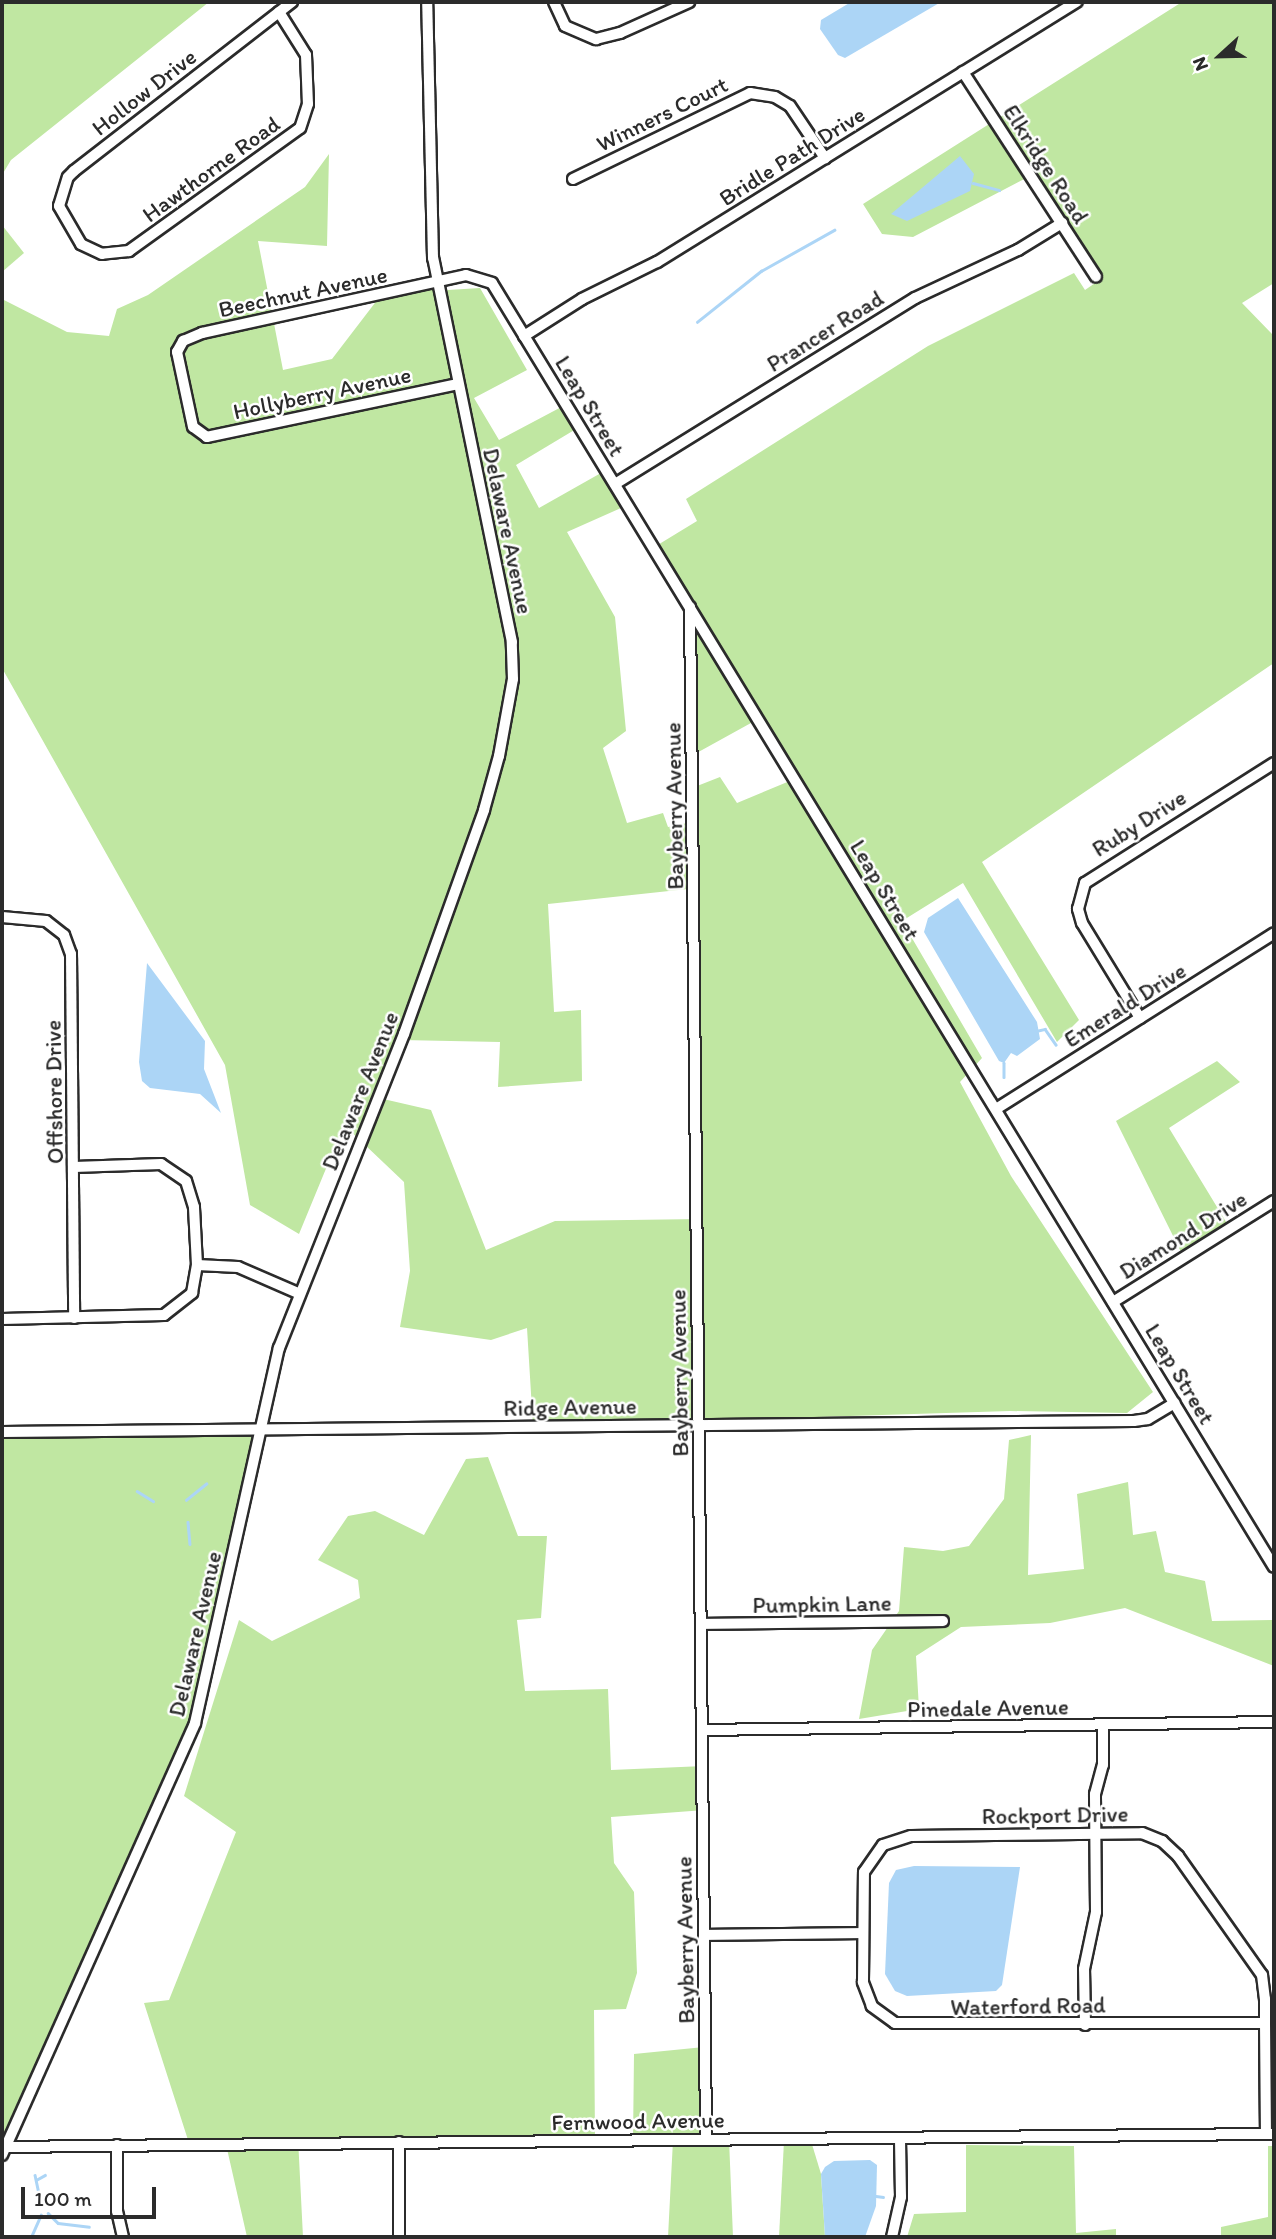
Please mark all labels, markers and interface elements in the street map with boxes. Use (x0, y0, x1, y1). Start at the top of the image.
north arrow (1185, 21, 1255, 91)
street label: Hollow Drive (86, 43, 202, 141)
text: N (1187, 54, 1213, 74)
street label: Winners Court (592, 70, 732, 158)
street label: Elkridge Road (997, 99, 1095, 229)
street label: Bridle Path Drive (714, 100, 870, 212)
street label: Hawthorne Road (137, 110, 285, 228)
street label: Beechnut Avenue (217, 261, 389, 323)
street label: Prancer Road (762, 284, 888, 378)
street label: Leap Street (549, 351, 631, 461)
street label: Hollyberry Avenue (231, 361, 413, 425)
street label: Delaware Avenue (477, 446, 539, 616)
street label: Bayberry Avenue (659, 723, 689, 889)
street label: Ruby Drive (1087, 783, 1191, 863)
street label: Leap Street (844, 835, 926, 945)
street label: Emerald Drive (1059, 956, 1191, 1054)
street label: Delaware Avenue (316, 1008, 404, 1174)
street label: Offshore Drive (39, 1020, 69, 1164)
street label: Diamond Drive (1114, 1185, 1252, 1285)
street label: Bayberry Avenue (664, 1290, 694, 1456)
street label: Leap Street (1139, 1319, 1221, 1429)
street label: Ridge Avenue (504, 1392, 636, 1422)
street label: Delaware Avenue (163, 1549, 227, 1719)
street label: Pumpkin Lane (752, 1589, 892, 1619)
street label: Pinedale Avenue (907, 1693, 1069, 1723)
street label: Rockport Drive (981, 1800, 1129, 1830)
street label: Bayberry Avenue (670, 1857, 700, 2023)
street label: Waterford Road (950, 1991, 1106, 2021)
street label: Fernwood Avenue (552, 2106, 724, 2136)
scale bar (24, 2172, 159, 2216)
text: 100 m (34, 2186, 92, 2211)

